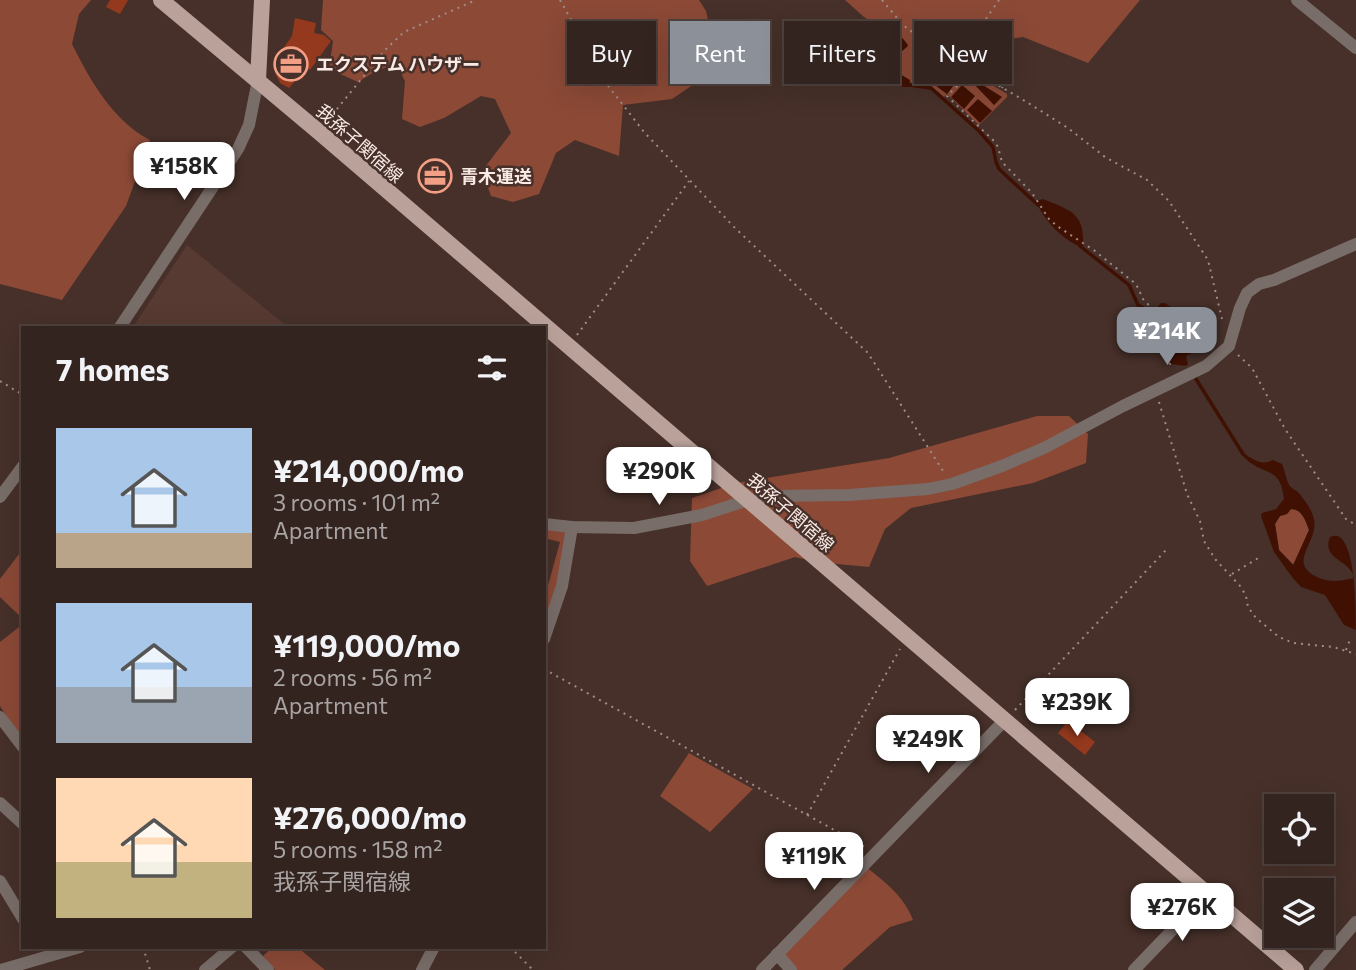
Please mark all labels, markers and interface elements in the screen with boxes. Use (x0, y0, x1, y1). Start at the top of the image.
chip: Buy (567, 21, 656, 84)
chip: Rent (670, 21, 770, 84)
chip: Filters (784, 21, 900, 84)
chip: New (914, 21, 1012, 84)
office icon: エクステム ハウザー (272, 45, 310, 83)
place label: エクステム ハウザー (316, 53, 480, 75)
street label: 我孫子関宿線 (312, 99, 408, 187)
pin: ¥158K (135, 142, 233, 202)
text: ¥158K (150, 151, 218, 179)
office icon: 青木運送 (416, 157, 454, 195)
place label: 青木運送 (460, 165, 532, 187)
pin: ¥214K (1118, 308, 1216, 367)
text: ¥214K (1133, 316, 1201, 344)
icon: filters (473, 349, 511, 387)
text: 7 homes (56, 350, 169, 387)
pin: ¥290K (610, 448, 708, 507)
text: ¥214,000/mo (273, 451, 464, 488)
icon: home (112, 456, 196, 540)
text: ¥290K (622, 456, 696, 484)
street label: 我孫子関宿線 (743, 468, 839, 556)
text: 3 rooms · 101 m² (273, 488, 440, 516)
text: Apartment (273, 516, 388, 544)
text: ¥119,000/mo (273, 626, 460, 663)
icon: home (112, 631, 196, 715)
text: 2 rooms · 56 m² (273, 663, 432, 691)
pin: ¥239K (1028, 678, 1126, 738)
text: ¥239K (1041, 687, 1113, 715)
text: Apartment (273, 691, 388, 719)
pin: ¥249K (879, 716, 977, 775)
text: ¥249K (892, 724, 964, 752)
map controls (1264, 794, 1334, 948)
button: locate (1264, 794, 1334, 864)
text: ¥276,000/mo (273, 798, 467, 835)
icon: home (112, 806, 196, 890)
pin: ¥119K (765, 832, 863, 892)
text: 5 rooms · 158 m² (273, 835, 442, 863)
text: ¥119K (781, 841, 847, 869)
text: 我孫子関宿線 (273, 867, 411, 895)
button: layers (1264, 878, 1334, 948)
pin: ¥276K (1133, 884, 1231, 943)
text: ¥276K (1147, 892, 1217, 920)

